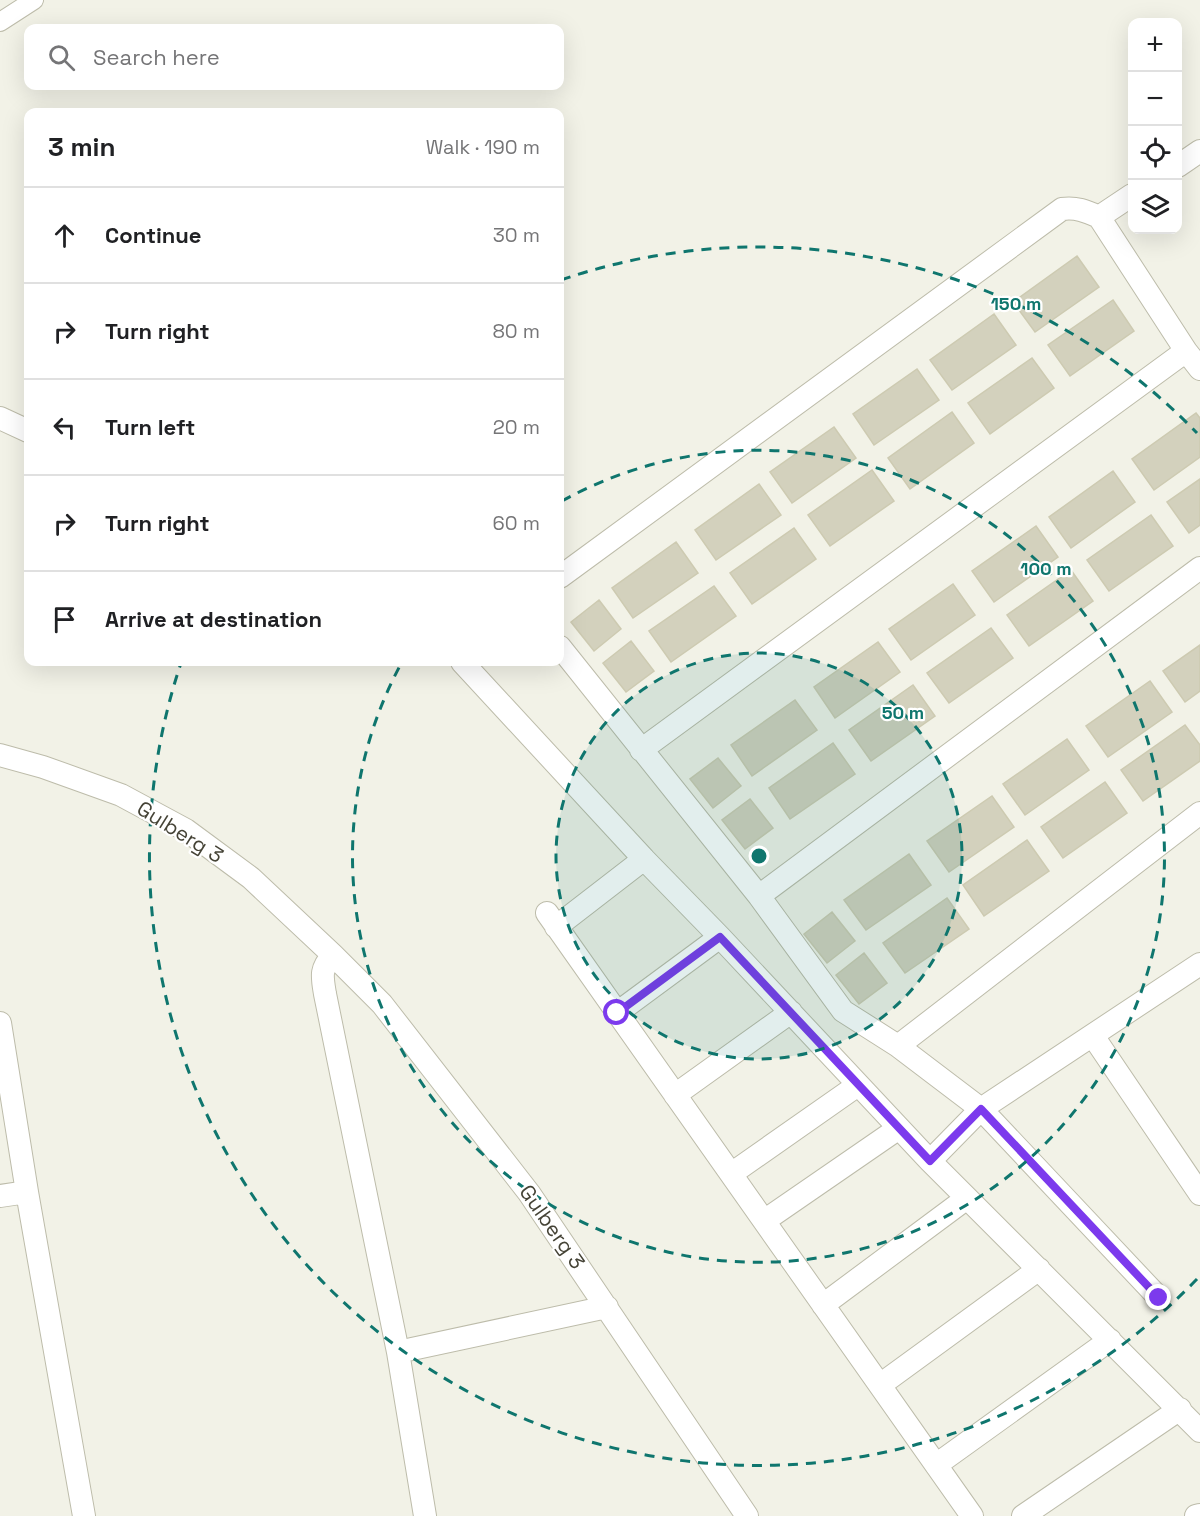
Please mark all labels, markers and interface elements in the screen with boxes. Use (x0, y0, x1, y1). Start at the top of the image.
map controls (1128, 18, 1182, 234)
button: + (1128, 18, 1182, 72)
search box (24, 24, 564, 90)
icon: search (45, 41, 78, 74)
text: Search here (93, 43, 220, 71)
button: − (1128, 72, 1182, 126)
button: locate (1128, 126, 1182, 180)
text: 3 min (48, 130, 116, 164)
text: Walk · 190 m (426, 134, 540, 160)
button: layers (1128, 180, 1182, 234)
icon: ahead (48, 219, 81, 252)
text: Continue (105, 221, 201, 249)
text: 30 m (493, 222, 540, 248)
text: 150 m (991, 292, 1041, 315)
icon: right (48, 315, 81, 348)
text: Turn right (105, 317, 210, 345)
text: 80 m (492, 318, 540, 344)
icon: left (48, 411, 81, 444)
text: Turn left (105, 413, 195, 441)
text: 20 m (493, 414, 540, 440)
icon: right (48, 507, 81, 540)
text: Turn right (105, 509, 210, 537)
text: 60 m (493, 510, 540, 536)
text: 100 m (1020, 557, 1072, 580)
icon: arrive (48, 603, 81, 636)
text: Arrive at destination (105, 605, 322, 633)
text: 50 m (882, 701, 924, 724)
street label: Gulberg 3 (132, 794, 229, 869)
centre of rings (749, 846, 769, 866)
route start (603, 999, 629, 1025)
street label: Gulberg 3 (514, 1179, 591, 1274)
route end (1145, 1284, 1171, 1310)

